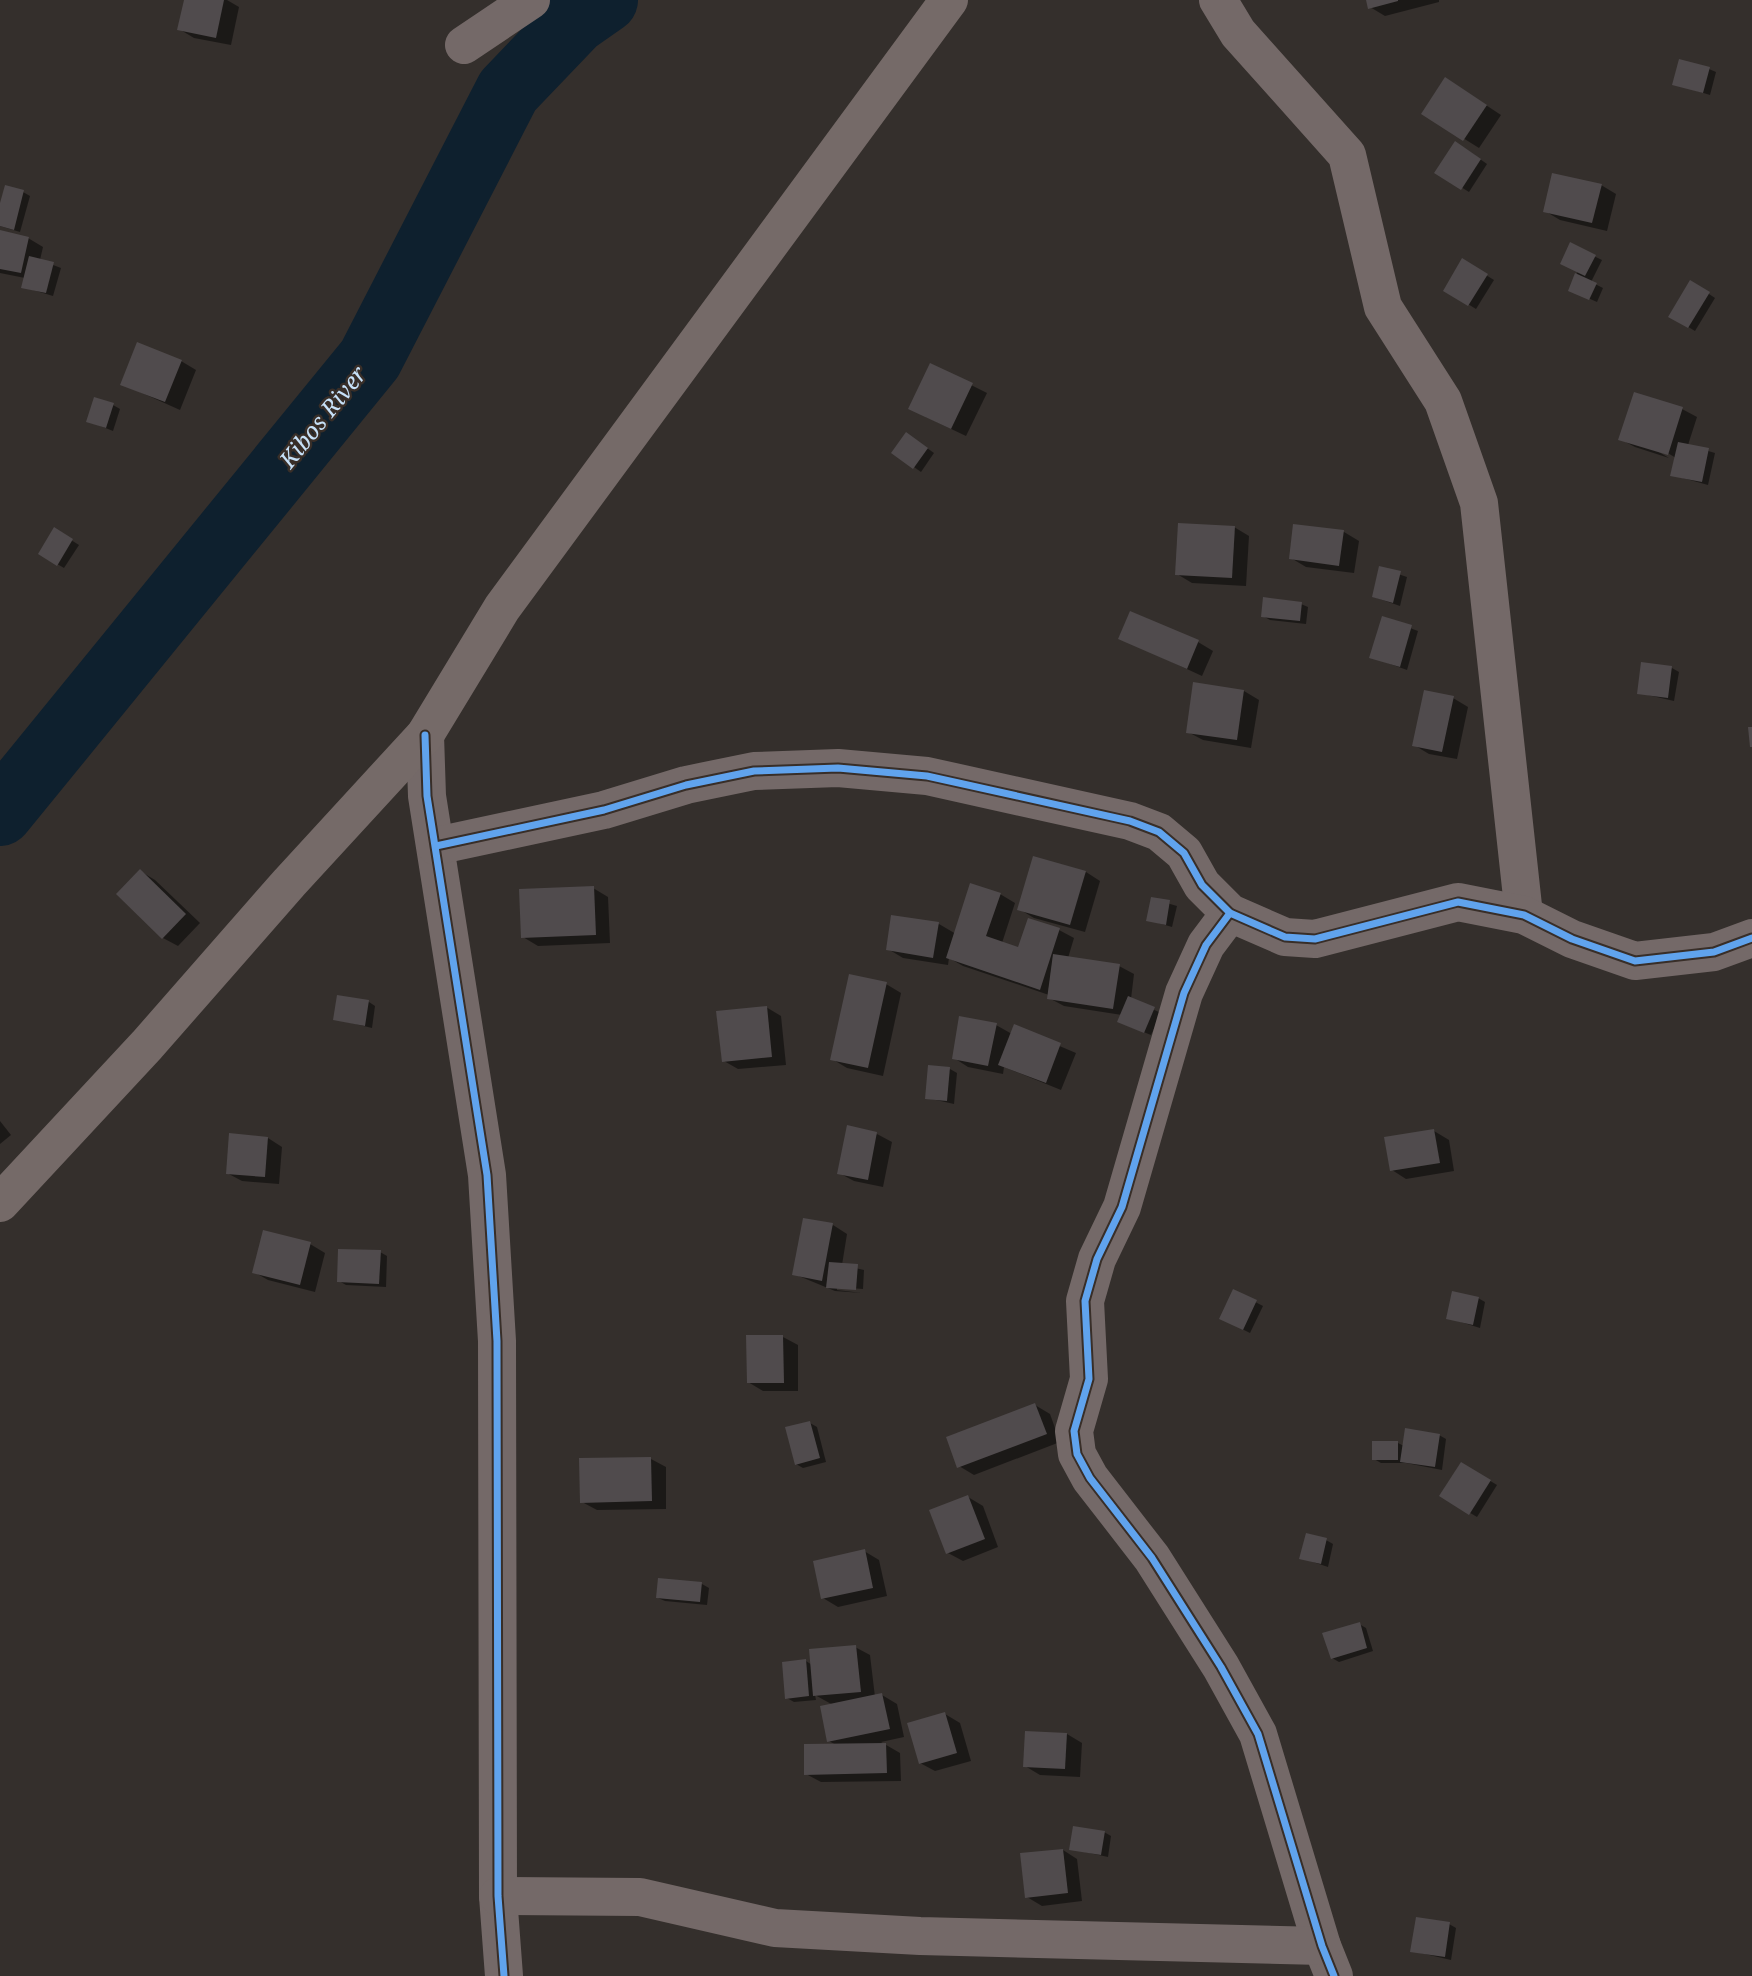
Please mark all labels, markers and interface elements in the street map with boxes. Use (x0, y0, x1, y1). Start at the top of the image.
water label: Kibos River (271, 358, 373, 475)

